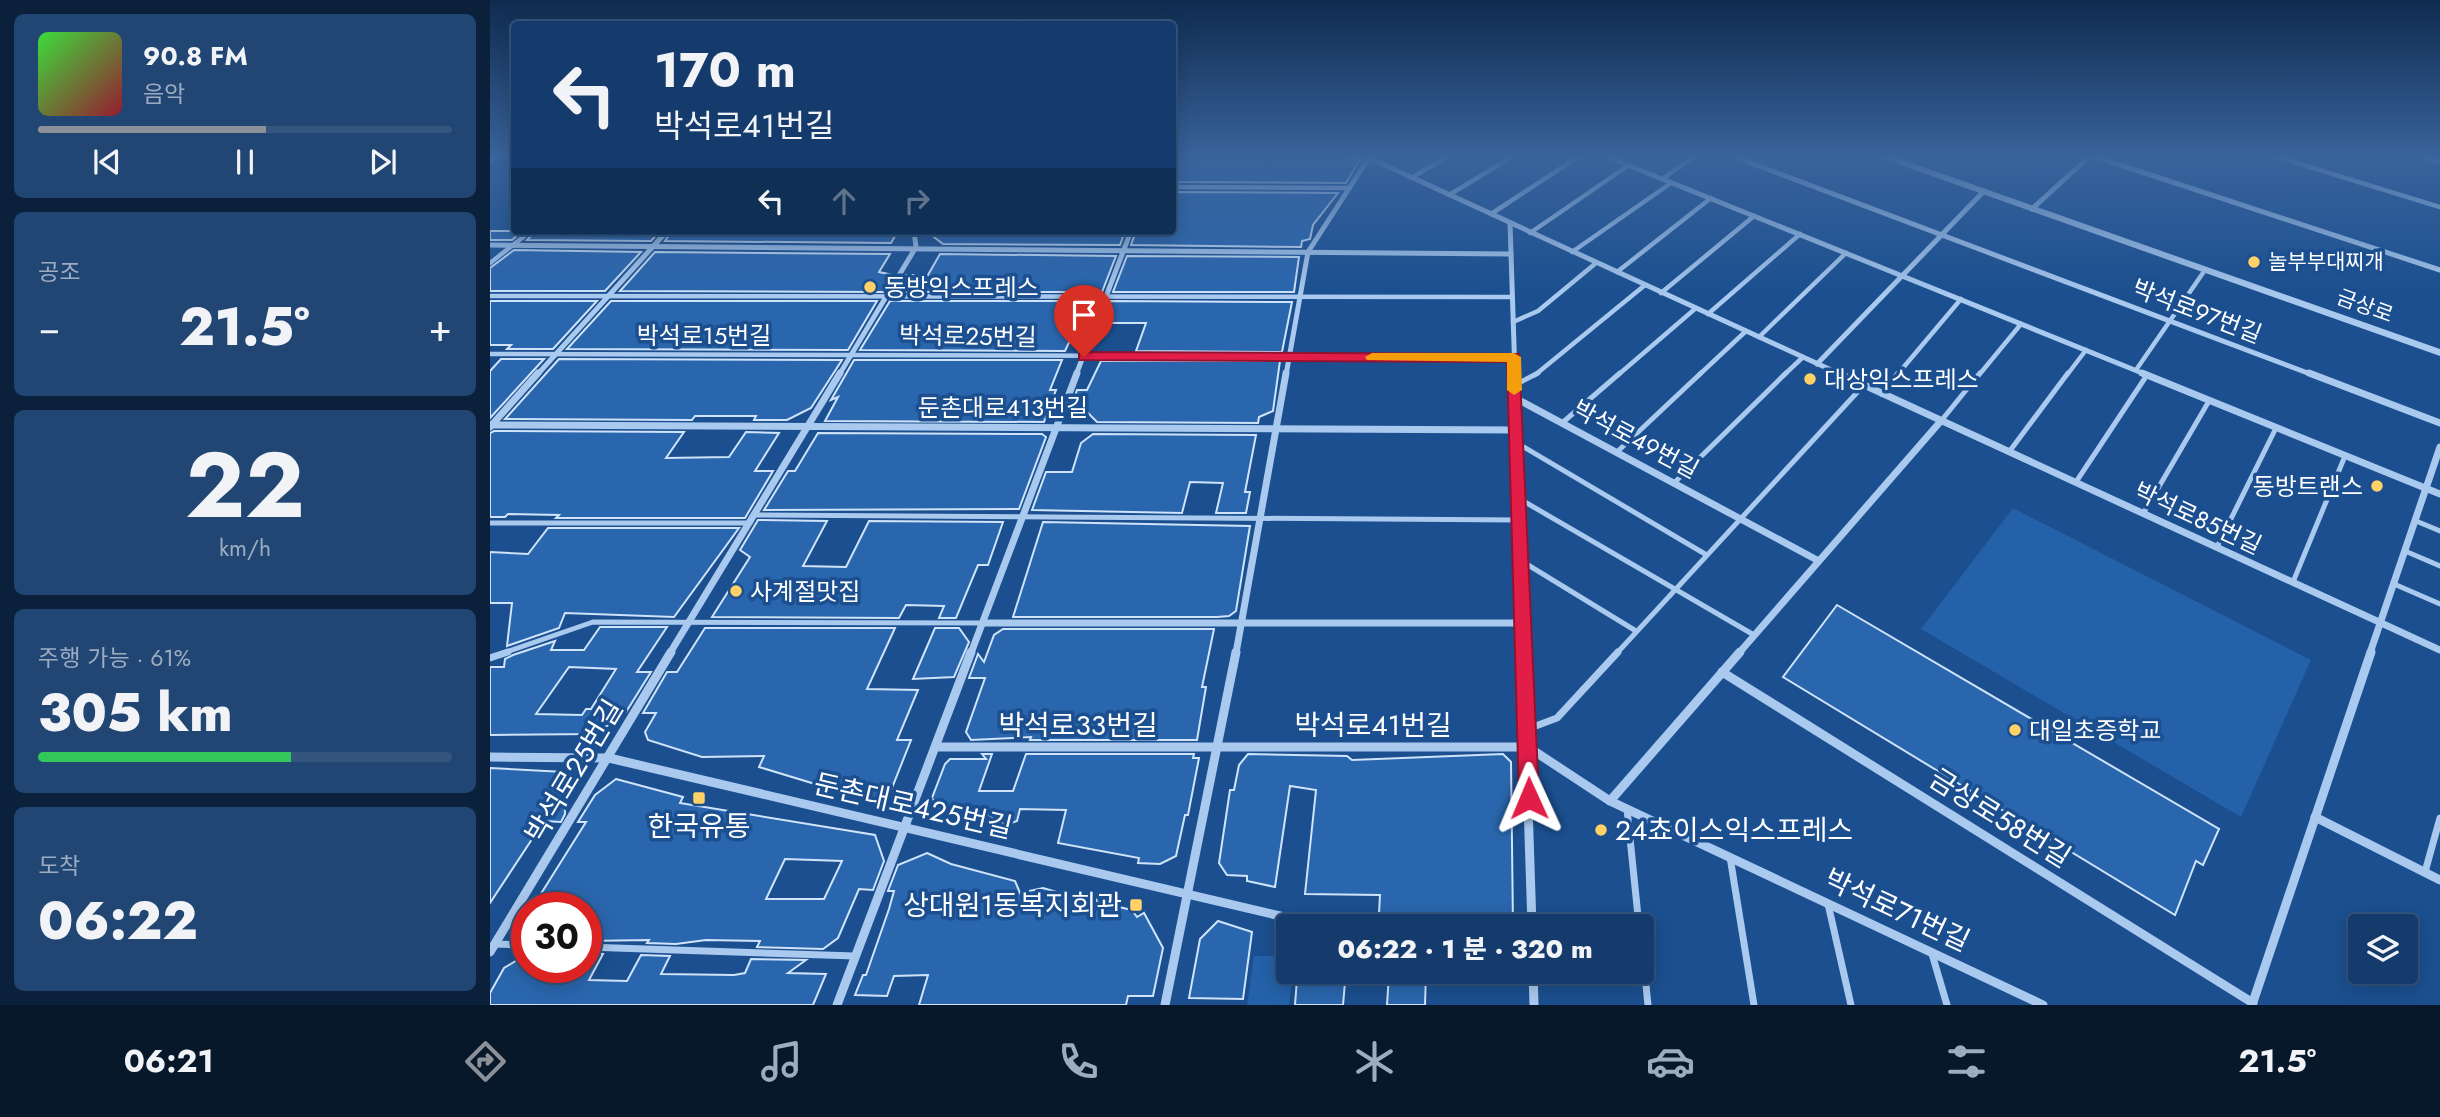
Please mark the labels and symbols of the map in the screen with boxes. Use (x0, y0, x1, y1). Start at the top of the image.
place label: 놀부부대찌개 (2268, 247, 2384, 277)
marker: 놀부부대찌개 (2246, 254, 2262, 270)
place label: 동방익스프레스 (884, 270, 1039, 305)
street label: 박석로97번길 (2127, 270, 2267, 352)
marker: 동방익스프레스 (862, 279, 878, 295)
street label: 금상로 (2333, 282, 2397, 330)
pin (1054, 285, 1114, 357)
street label: 박석로25번길 (899, 317, 1037, 355)
street label: 박석로15번길 (637, 318, 771, 353)
place label: 대상익스프레스 (1824, 362, 1979, 397)
marker: 대상익스프레스 (1802, 371, 1818, 387)
street label: 둔촌대로413번길 (918, 390, 1088, 425)
street label: 박석로49번길 (1567, 391, 1705, 487)
place label: 동방트랜스 (2253, 469, 2363, 504)
street label: 박석로85번길 (2129, 473, 2267, 563)
marker: 동방트랜스 (2369, 478, 2385, 494)
place label: 사계절맛집 (750, 574, 860, 609)
marker: 사계절맛집 (728, 583, 744, 599)
street label: 박석로25번길 (515, 692, 633, 850)
street label: 박석로33번길 (998, 705, 1158, 746)
street label: 박석로41번길 (1294, 705, 1452, 746)
place label: 대일초증학교 (2029, 713, 2161, 748)
marker: 대일초증학교 (2007, 722, 2023, 738)
street label: 금상로58번길 (1921, 758, 2079, 878)
position arrow (1492, 761, 1566, 835)
street label: 둔촌대로425번길 (810, 763, 1016, 849)
marker: 한국유통 (691, 790, 707, 806)
place label: 한국유통 (647, 806, 751, 847)
place label: 24쵸이스익스프레스 (1615, 810, 1853, 851)
marker: 24쵸이스익스프레스 (1593, 822, 1609, 838)
street label: 박석로71번길 (1818, 858, 1976, 962)
place label: 상대원1동복지회관 (903, 885, 1122, 926)
speed limit sign: 30 (511, 892, 602, 983)
marker: 상대원1동복지회관 (1128, 897, 1144, 913)

